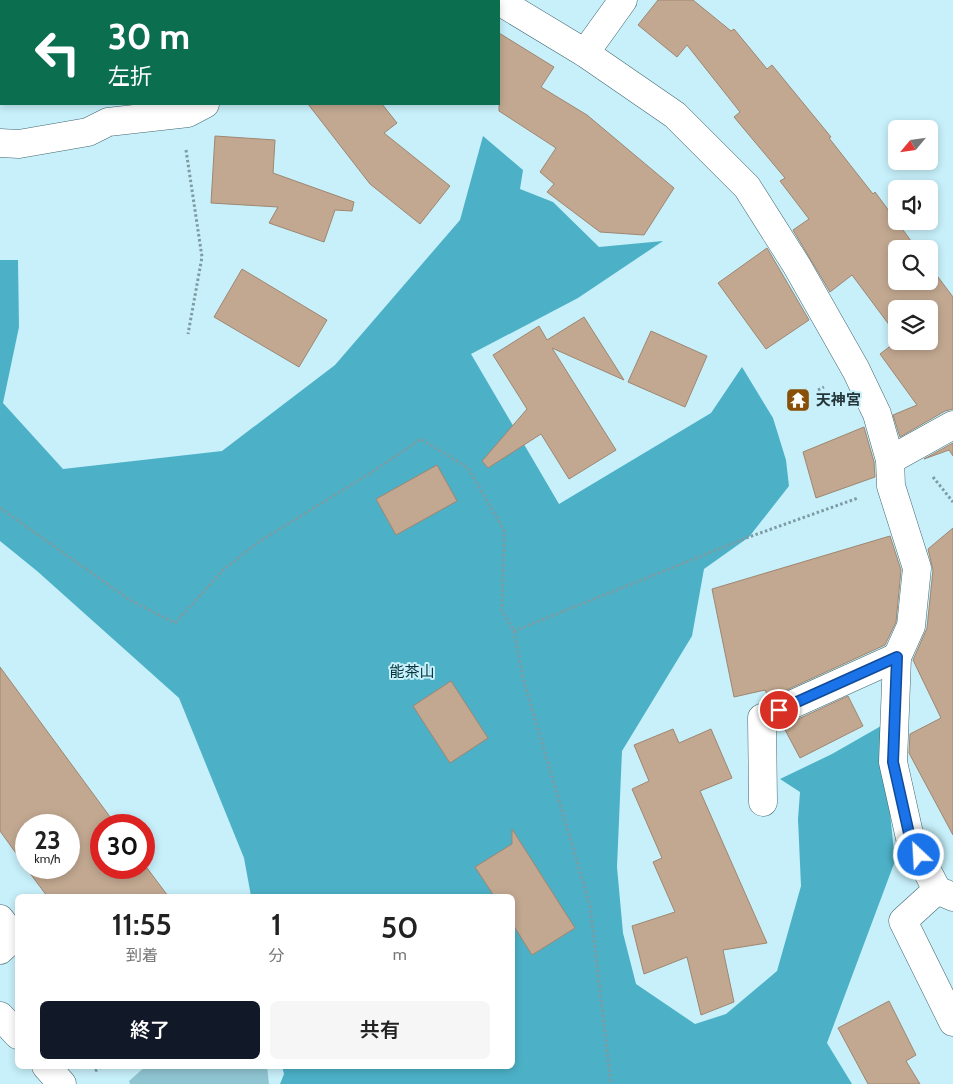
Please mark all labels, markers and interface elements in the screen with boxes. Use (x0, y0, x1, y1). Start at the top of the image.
text: 30 m (108, 15, 190, 58)
icon: left (25, 20, 90, 85)
text: 左折 (108, 63, 152, 90)
north arrow (888, 120, 938, 170)
map controls (888, 120, 938, 350)
button: sound (888, 180, 938, 230)
button: search (888, 240, 938, 290)
button: layers (888, 300, 938, 350)
temple icon: 天神宮 (785, 387, 811, 413)
place label: 天神宮 (816, 391, 861, 409)
park label: 能茶山 (389, 663, 435, 681)
pin (758, 689, 800, 731)
icon: arrive (765, 696, 793, 724)
speed limit sign: 30 (90, 814, 155, 879)
text: 23 (34, 825, 61, 855)
position arrow (892, 828, 944, 880)
text: km/h (34, 851, 61, 866)
text: 11:55 (112, 906, 172, 943)
text: 1 (271, 906, 282, 943)
text: 50 (381, 909, 418, 946)
text: m (393, 945, 407, 964)
text: 到着 (126, 946, 158, 965)
text: 分 (268, 946, 284, 965)
button: 終了 (40, 1001, 260, 1059)
button: 共有 (270, 1001, 490, 1059)

